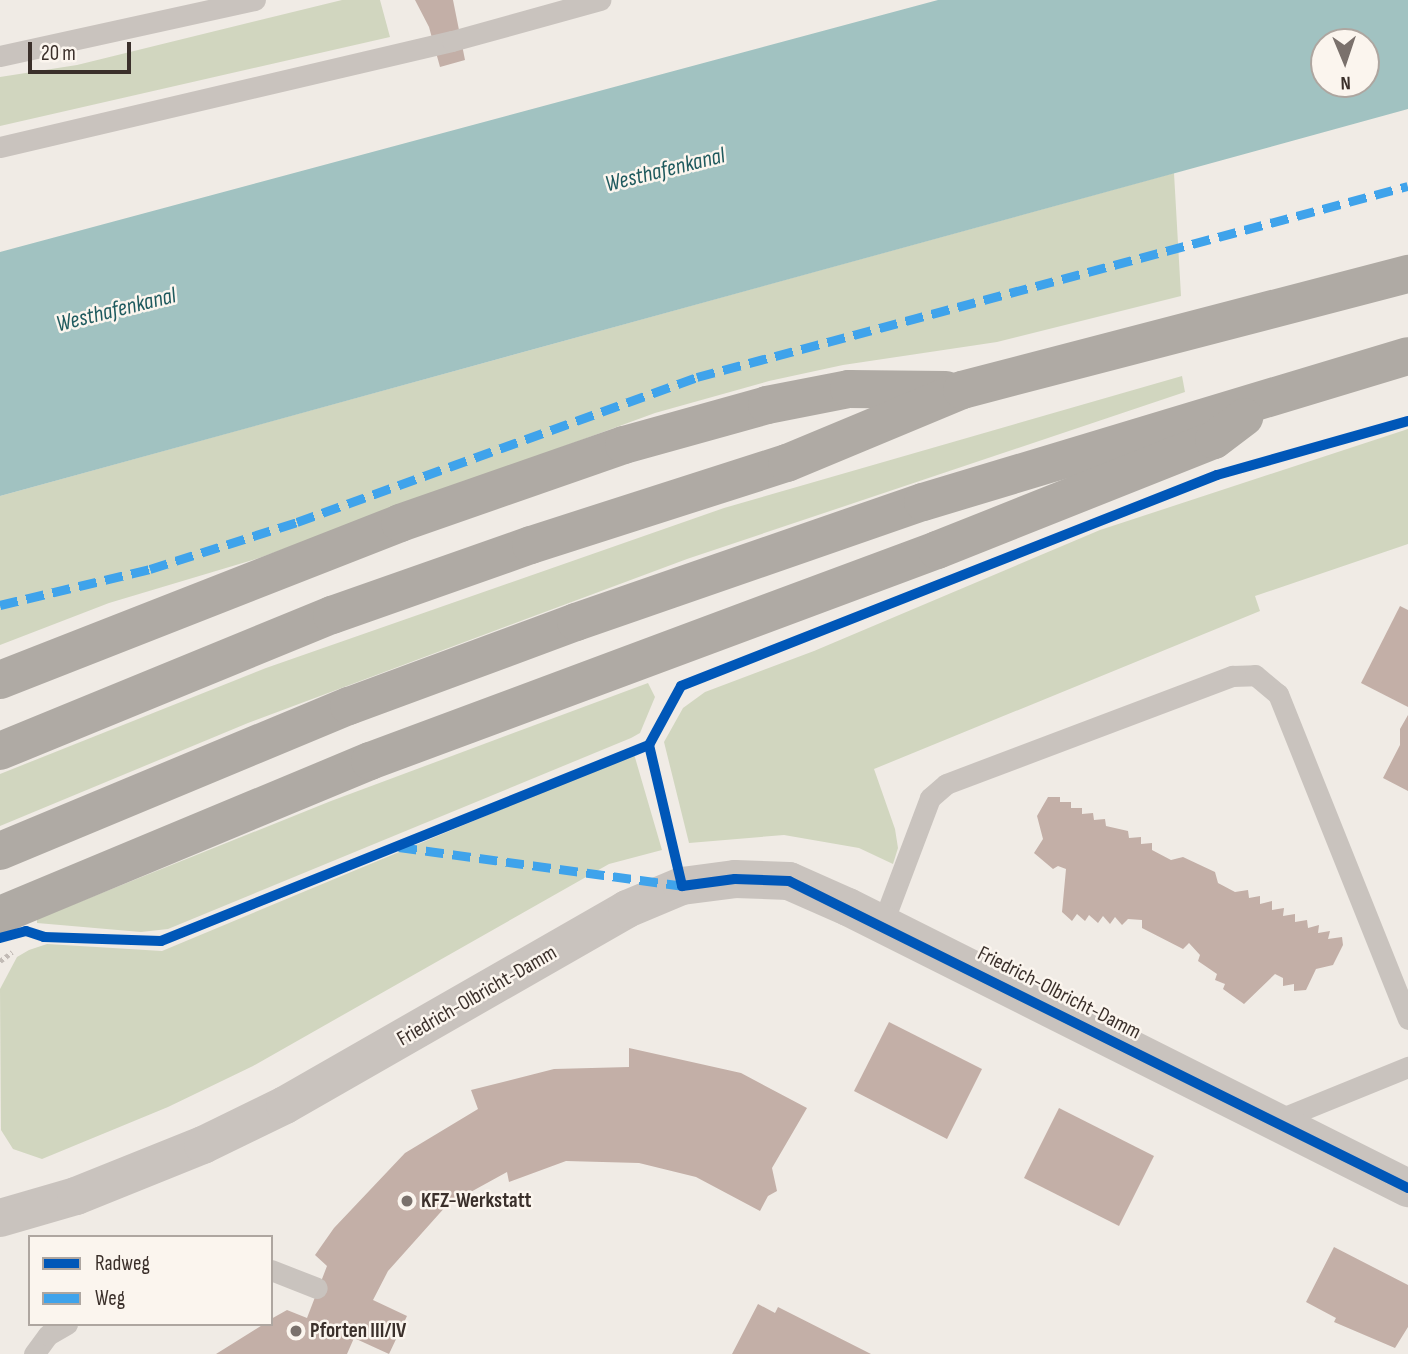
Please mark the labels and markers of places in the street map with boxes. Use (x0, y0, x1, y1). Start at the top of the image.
place label: KFZ-Werkstatt (421, 1188, 532, 1214)
marker: KFZ-Werkstatt (399, 1193, 415, 1209)
place label: Pforten III/IV (310, 1318, 406, 1344)
marker: Pforten III/IV (288, 1323, 304, 1339)

